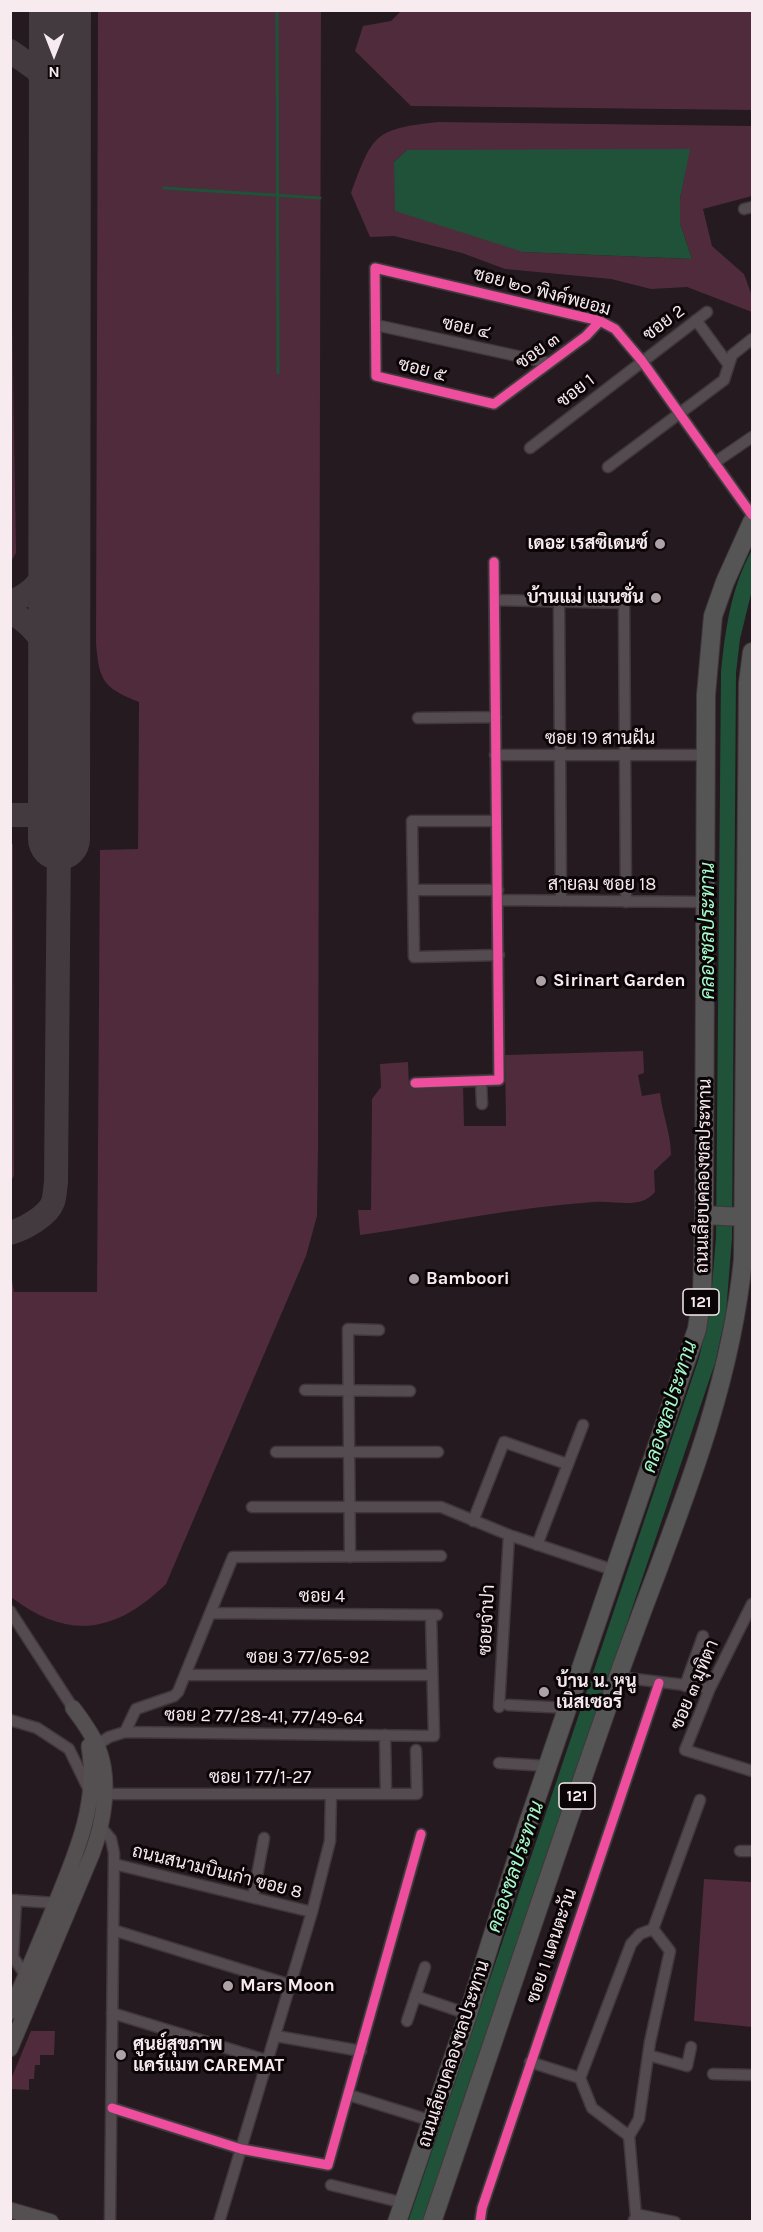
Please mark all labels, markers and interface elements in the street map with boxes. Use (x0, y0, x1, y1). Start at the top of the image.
north arrow (24, 24, 84, 84)
text: N (48, 63, 60, 82)
street label: ซอย ๒๐ พิงค์พยอม (471, 263, 613, 321)
street label: ซอย 2 (639, 300, 689, 346)
street label: ซอย ๔ (440, 312, 492, 344)
street label: ซอย ๓ (512, 328, 564, 374)
street label: ซอย ๕ (396, 354, 448, 386)
street label: ซอย 1 (553, 370, 599, 412)
place label: เดอะ เรสซิเดนซ์ (528, 533, 648, 555)
marker: เดอะ เรสซิเดนซ์ (653, 537, 667, 551)
place label: บ้านแม่ แมนชั่น (527, 587, 644, 609)
marker: บ้านแม่ แมนชั่น (649, 591, 663, 605)
street label: ซอย 19 สานฝัน (545, 728, 655, 750)
water label: คลองชลประทาน (696, 862, 720, 1000)
street label: สายลม ซอย 18 (548, 874, 656, 896)
place label: Sirinart Garden (553, 970, 685, 992)
marker: Sirinart Garden (534, 974, 548, 988)
street label: ถนนเลียบคลองชลประทาน (692, 1078, 716, 1274)
place label: Bamboori (426, 1268, 510, 1290)
marker: Bamboori (407, 1272, 421, 1286)
road number: 121 (683, 1289, 719, 1315)
water label: คลองชลประทาน (637, 1338, 703, 1476)
street label: ซอยจำปา (474, 1584, 500, 1656)
street label: ซอย 4 (299, 1586, 345, 1608)
street label: ซอย ๓ มุทิตา (666, 1637, 724, 1733)
street label: ซอย 3 77/65-92 (246, 1647, 370, 1669)
place label: บ้าน น. หนู เนิสเซอรี่ (556, 1671, 637, 1714)
marker: บ้าน น. หนู เนิสเซอรี่ (537, 1685, 551, 1699)
street label: ซอย 2 77/28-41, 77/49-64 (164, 1704, 364, 1730)
street label: ซอย 1 77/1-27 (209, 1767, 311, 1789)
road number: 121 (559, 1783, 595, 1809)
water label: คลองชลประทาน (482, 1798, 550, 1936)
street label: ถนนสนามบินเก่า ซอย 8 (130, 1840, 304, 1904)
street label: ซอย 1 แดนตะวัน (522, 1886, 582, 2006)
street label: ถนนเลียบคลองชลประทาน (414, 1958, 494, 2150)
place label: Mars Moon (240, 1975, 335, 1997)
marker: Mars Moon (221, 1979, 235, 1993)
place label: ศูนย์สุขภาพ แคร์แมท CAREMAT (133, 2034, 284, 2076)
marker: ศูนย์สุขภาพ แคร์แมท CAREMAT (114, 2048, 128, 2062)

